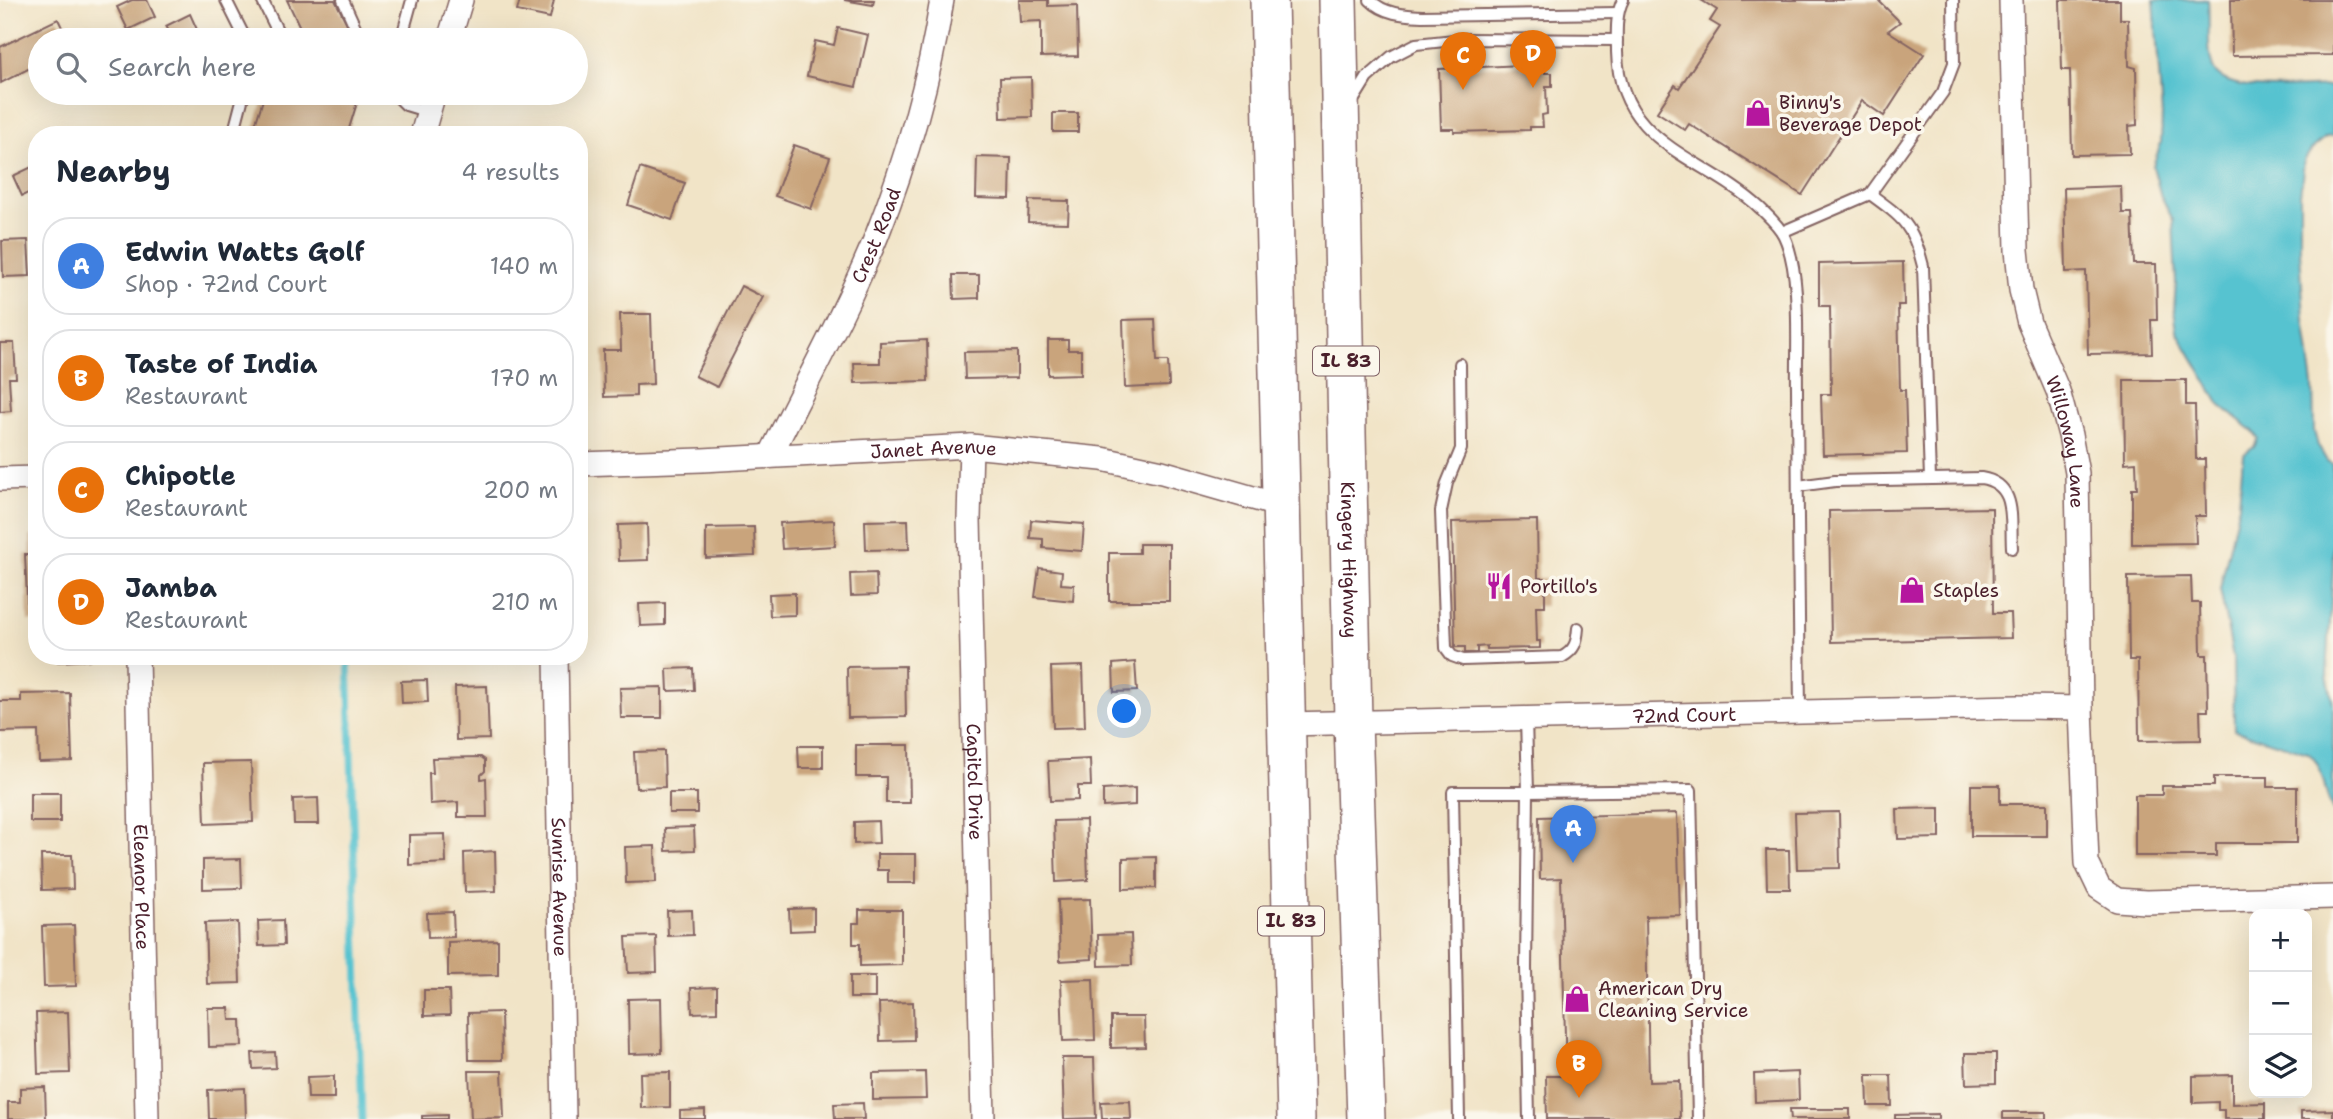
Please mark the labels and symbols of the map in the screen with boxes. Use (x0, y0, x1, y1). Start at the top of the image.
pin: D (1510, 30, 1556, 88)
pin: C (1440, 32, 1486, 90)
place label: Binny's Beverage Depot (1779, 90, 1922, 137)
shop icon: Binny's Beverage Depot (1743, 98, 1773, 128)
street label: Crest Road (845, 184, 906, 287)
road number: IL 83 (1313, 346, 1379, 376)
street label: Willoway Lane (2040, 372, 2090, 509)
street label: Janet Avenue (870, 433, 998, 464)
street label: Kingery Highway (1336, 481, 1364, 639)
restaurant icon: Portillo's (1484, 571, 1514, 601)
place label: Portillo's (1520, 574, 1598, 599)
shop icon: Staples (1897, 575, 1927, 605)
place label: Staples (1933, 578, 1999, 603)
your location (1107, 694, 1141, 728)
street label: 72nd Court (1631, 701, 1737, 728)
street label: Capitol Drive (961, 723, 989, 841)
pin: A (1550, 805, 1596, 863)
street label: Sunrise Avenue (546, 817, 574, 957)
street label: Eleanor Place (128, 823, 156, 950)
road number: IL 83 (1258, 906, 1324, 936)
place label: American Dry Cleaning Service (1598, 976, 1748, 1023)
shop icon: American Dry Cleaning Service (1562, 984, 1592, 1014)
pin: B (1556, 1040, 1602, 1098)

